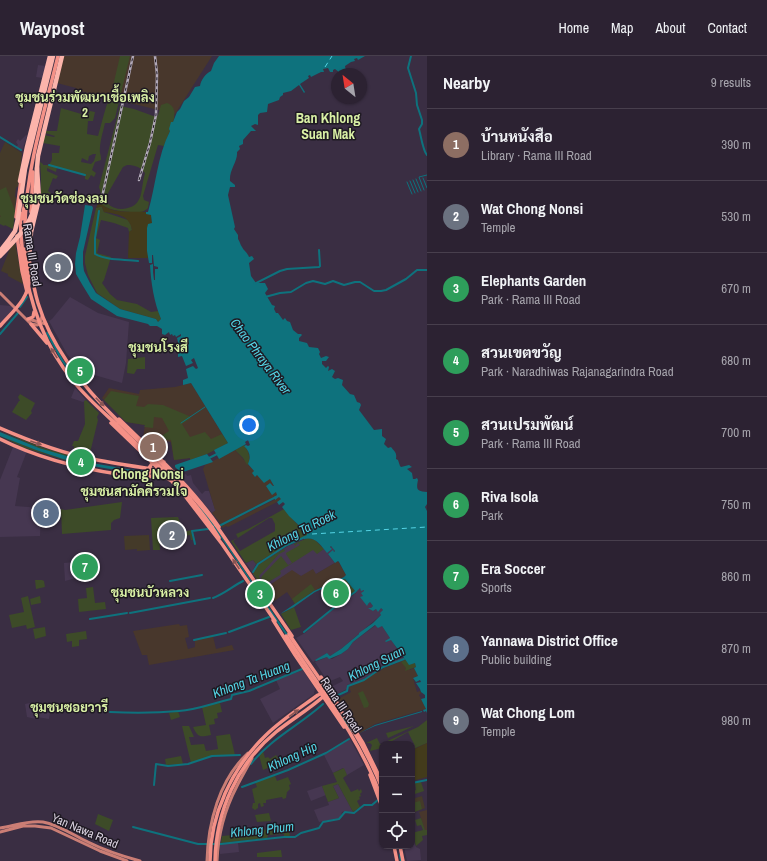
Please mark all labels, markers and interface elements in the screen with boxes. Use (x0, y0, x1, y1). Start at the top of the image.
text: Waypost (20, 15, 84, 41)
text: Home (558, 19, 589, 37)
text: Map (611, 19, 633, 37)
text: About (655, 19, 685, 37)
text: Contact (707, 19, 747, 37)
north arrow (331, 68, 367, 104)
text: Nearby (443, 71, 490, 94)
text: 9 results (711, 74, 751, 91)
district label: ชุมชนร่วมพัฒนาเชื้อเพลิง 2 (15, 84, 155, 121)
district label: Ban Khlong Suan Mak (296, 109, 360, 143)
text: บ้านหนังสือ (481, 126, 553, 147)
text: 1 (453, 136, 459, 153)
text: 390 m (721, 136, 751, 153)
text: Library · Rama III Road (481, 147, 592, 164)
district label: ชุมชนวัดช่องลม (21, 190, 108, 209)
text: Wat Chong Nonsi (481, 198, 583, 219)
text: 2 (453, 208, 459, 225)
text: 530 m (721, 208, 751, 225)
text: Temple (481, 219, 515, 236)
street label: Rama III Road (19, 222, 45, 288)
pin: 9 (45, 252, 71, 282)
text: Elephants Garden (481, 270, 586, 291)
text: 3 (453, 280, 459, 297)
text: 670 m (721, 280, 751, 297)
text: Park · Rama III Road (481, 291, 581, 308)
water label: Chao Phraya River (227, 315, 295, 398)
district label: ชุมชนโรงสี (128, 338, 188, 358)
text: สวนเขตขวัญ (481, 342, 562, 363)
one-way arrow (50, 348, 58, 358)
text: 4 (453, 352, 459, 369)
text: 680 m (721, 352, 751, 369)
pin: 5 (67, 356, 93, 386)
text: Park · Naradhiwas Rajanagarindra Road (481, 363, 674, 380)
one-way arrow (95, 397, 105, 407)
text: สวนเปรมพัฒน์ (481, 414, 574, 435)
your location (239, 415, 259, 435)
text: 5 (453, 424, 459, 441)
text: 700 m (721, 424, 751, 441)
pin: 1 (140, 432, 166, 462)
text: Park · Rama III Road (481, 435, 581, 452)
one-way arrow (30, 440, 42, 446)
pin: 4 (68, 447, 94, 477)
district label: Chong Nonsi (112, 465, 184, 483)
district label: ชุมชนสามัคคีรวมใจ (81, 482, 187, 502)
text: Riva Isola (481, 486, 538, 507)
text: 6 (453, 496, 459, 513)
text: 750 m (721, 496, 751, 513)
pin: 8 (33, 498, 59, 528)
water label: Khlong Ta Roek (264, 506, 339, 555)
text: Park (481, 507, 503, 524)
pin: 2 (159, 520, 185, 550)
pin: 7 (72, 552, 98, 582)
text: Era Soccer (481, 558, 545, 579)
one-way arrow (232, 559, 240, 570)
text: 7 (453, 568, 459, 585)
text: 860 m (721, 568, 751, 585)
pin: 6 (323, 578, 349, 608)
pin: 3 (247, 579, 273, 609)
text: Sports (481, 579, 512, 596)
district label: ชุมชนบัวหลวง (111, 584, 189, 603)
text: Yannawa District Office (481, 630, 618, 651)
text: 8 (453, 640, 459, 657)
text: 870 m (721, 640, 751, 657)
water label: Khlong Suan (345, 642, 407, 685)
text: Public building (481, 651, 552, 668)
water label: Khlong Ta Huang (210, 657, 292, 702)
street label: Rama III Road (317, 674, 365, 736)
district label: ชุมชนซอยวารี (30, 698, 108, 718)
text: Wat Chong Lom (481, 702, 575, 723)
one-way arrow (289, 709, 299, 717)
text: 9 (453, 712, 459, 729)
text: 980 m (721, 712, 751, 729)
text: Temple (481, 723, 515, 740)
water label: Khlong Hip (265, 738, 320, 775)
map controls (379, 741, 415, 849)
button: + (379, 741, 415, 777)
button: − (379, 777, 415, 813)
street label: Yan Nawa Road (49, 810, 121, 852)
button: locate (379, 813, 415, 849)
water label: Khlong Phum (229, 818, 295, 841)

